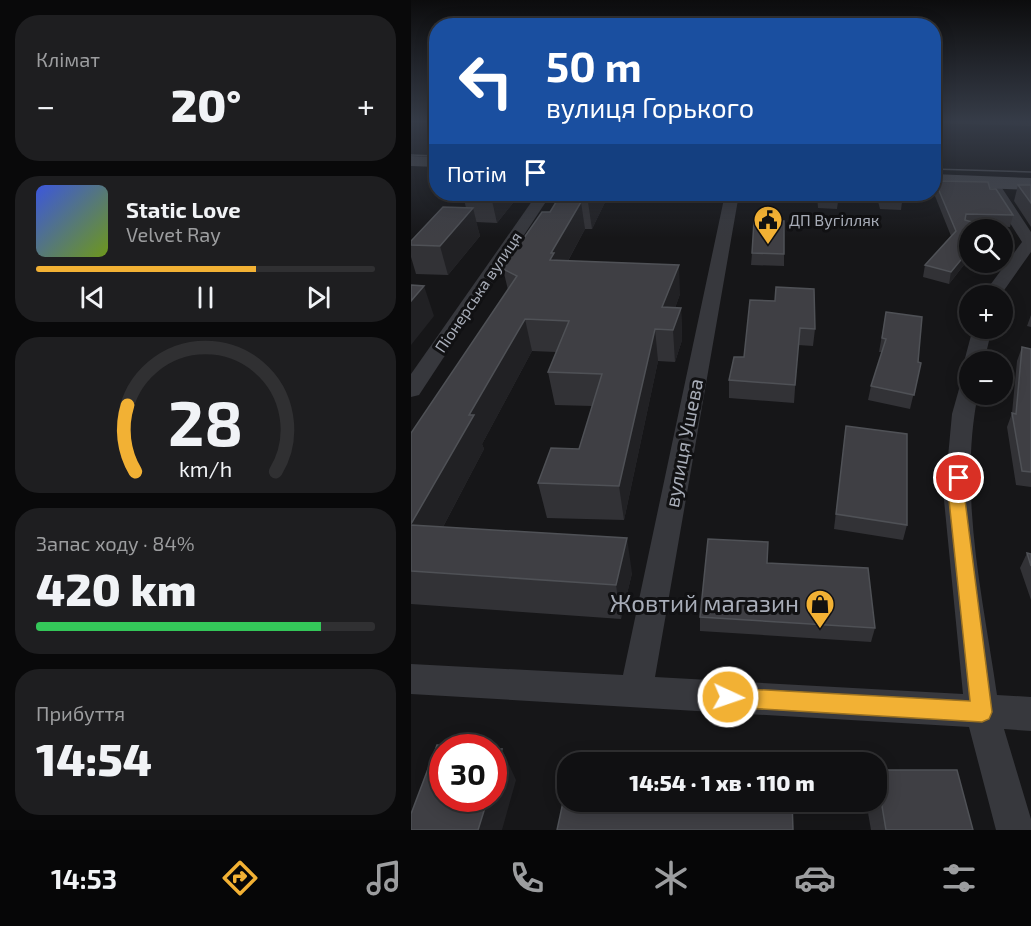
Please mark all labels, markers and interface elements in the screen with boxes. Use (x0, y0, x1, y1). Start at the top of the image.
text: 50 m (546, 40, 642, 90)
icon: left (447, 42, 525, 120)
text: Клімат (36, 47, 100, 71)
text: 20° (171, 77, 241, 131)
text: − (36, 85, 55, 125)
text: + (357, 85, 375, 125)
text: вулиця Горького (546, 91, 754, 123)
icon: arrive (519, 156, 552, 189)
text: Потім (447, 160, 507, 186)
text: Static Love (126, 196, 241, 222)
public building icon: ДП Вугілляк (752, 204, 784, 246)
place label: ДП Вугілляк (789, 210, 880, 230)
map controls (959, 219, 1013, 405)
button: search (959, 219, 1013, 273)
text: Velvet Ray (126, 222, 221, 246)
street label: Піонерська вулиця (430, 228, 526, 356)
icon: previous (76, 281, 109, 314)
icon: pause (189, 281, 222, 314)
icon: next (302, 281, 335, 314)
button: + (959, 285, 1013, 339)
button: − (959, 351, 1013, 405)
street label: вулиця Ушева (659, 376, 708, 510)
text: 28 (168, 384, 243, 459)
pin (933, 452, 984, 503)
text: km/h (179, 456, 232, 481)
icon: arrive (942, 461, 975, 494)
text: Запас ходу · 84% (36, 531, 195, 555)
text: 420 km (36, 561, 197, 615)
place label: Жовтий магазин (610, 588, 799, 617)
shop icon: Жовтий магазин (804, 588, 836, 630)
position arrow (696, 665, 760, 729)
text: Прибуття (36, 701, 125, 725)
text: 14:54 (36, 731, 152, 785)
speed limit sign: 30 (429, 734, 507, 812)
text: 14:54 · 1 хв · 110 m (629, 769, 815, 795)
icon: directions (219, 857, 261, 899)
icon: music (363, 857, 405, 899)
icon: phone (506, 857, 548, 899)
icon: climate (650, 857, 692, 899)
icon: car (794, 857, 836, 899)
icon: filters (938, 857, 980, 899)
text: 14:53 (51, 862, 117, 894)

